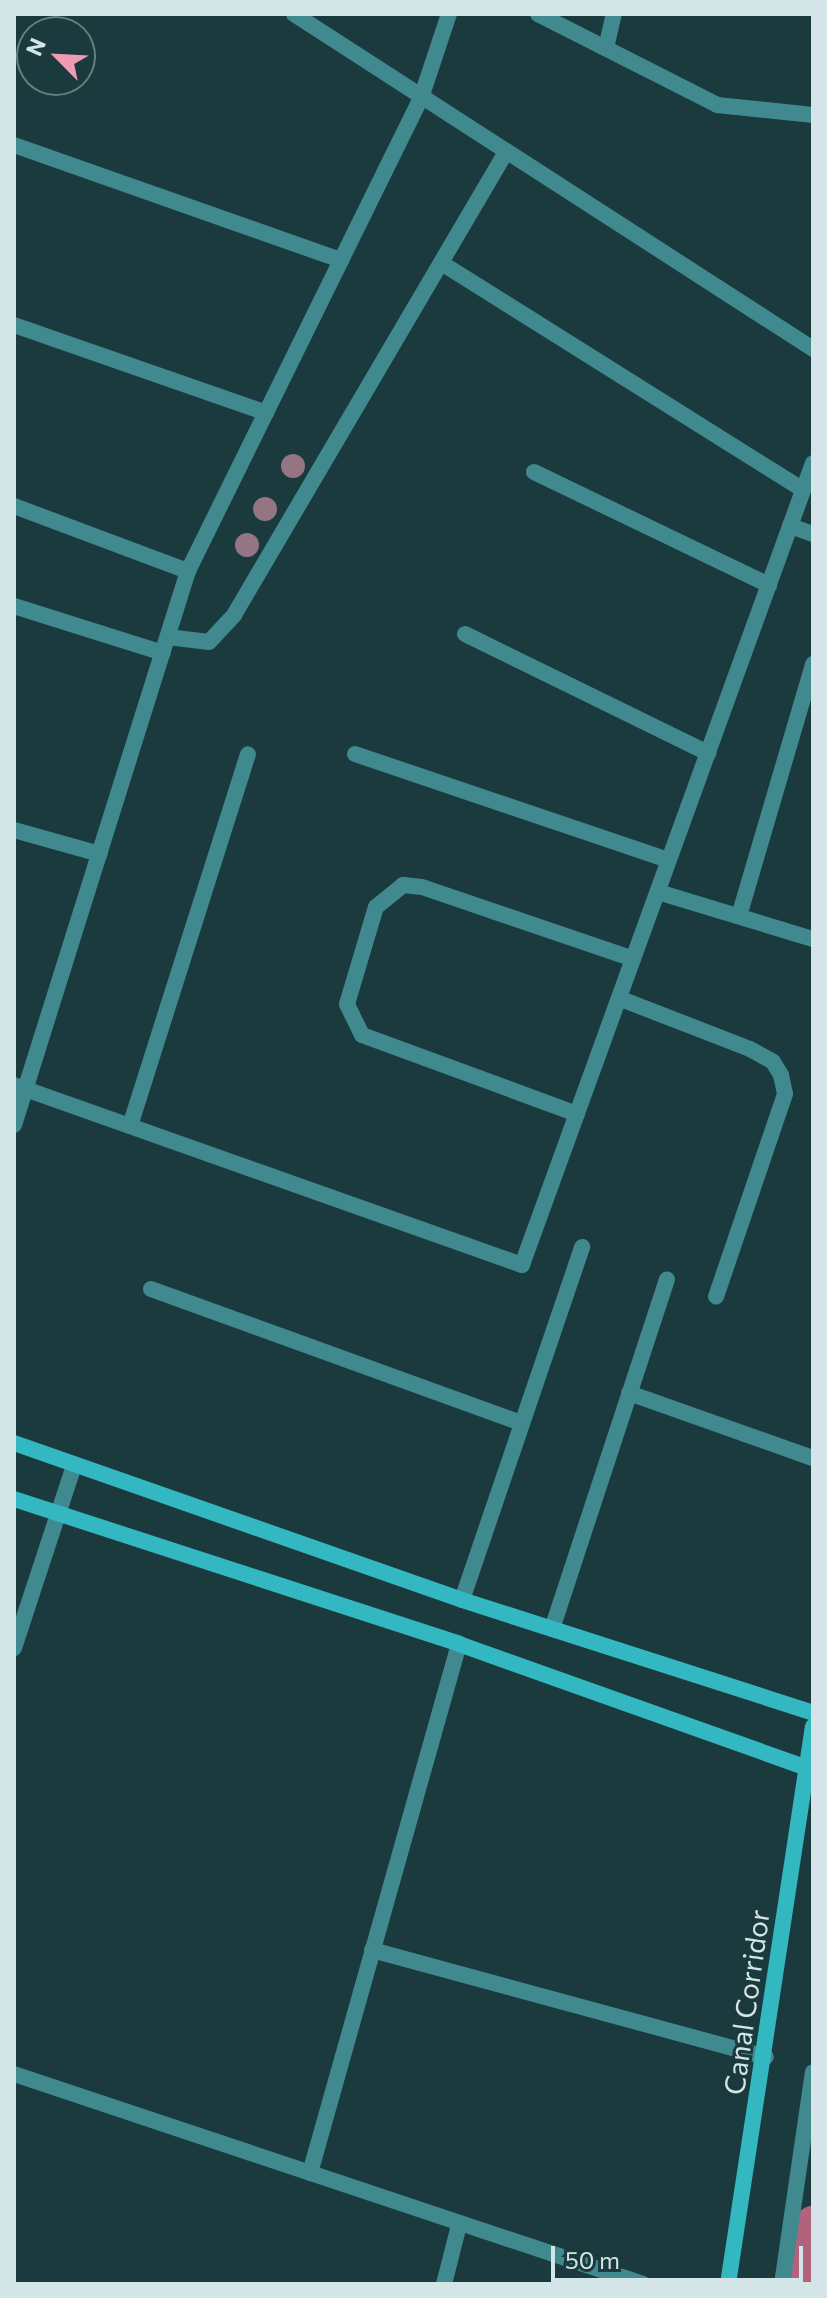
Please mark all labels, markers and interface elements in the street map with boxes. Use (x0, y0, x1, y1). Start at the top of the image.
north arrow (16, 16, 96, 96)
text: N (20, 34, 51, 60)
street label: Canal Corridor (716, 1907, 776, 2097)
scale bar (555, 2230, 807, 2280)
text: 50 m (565, 2245, 620, 2274)

